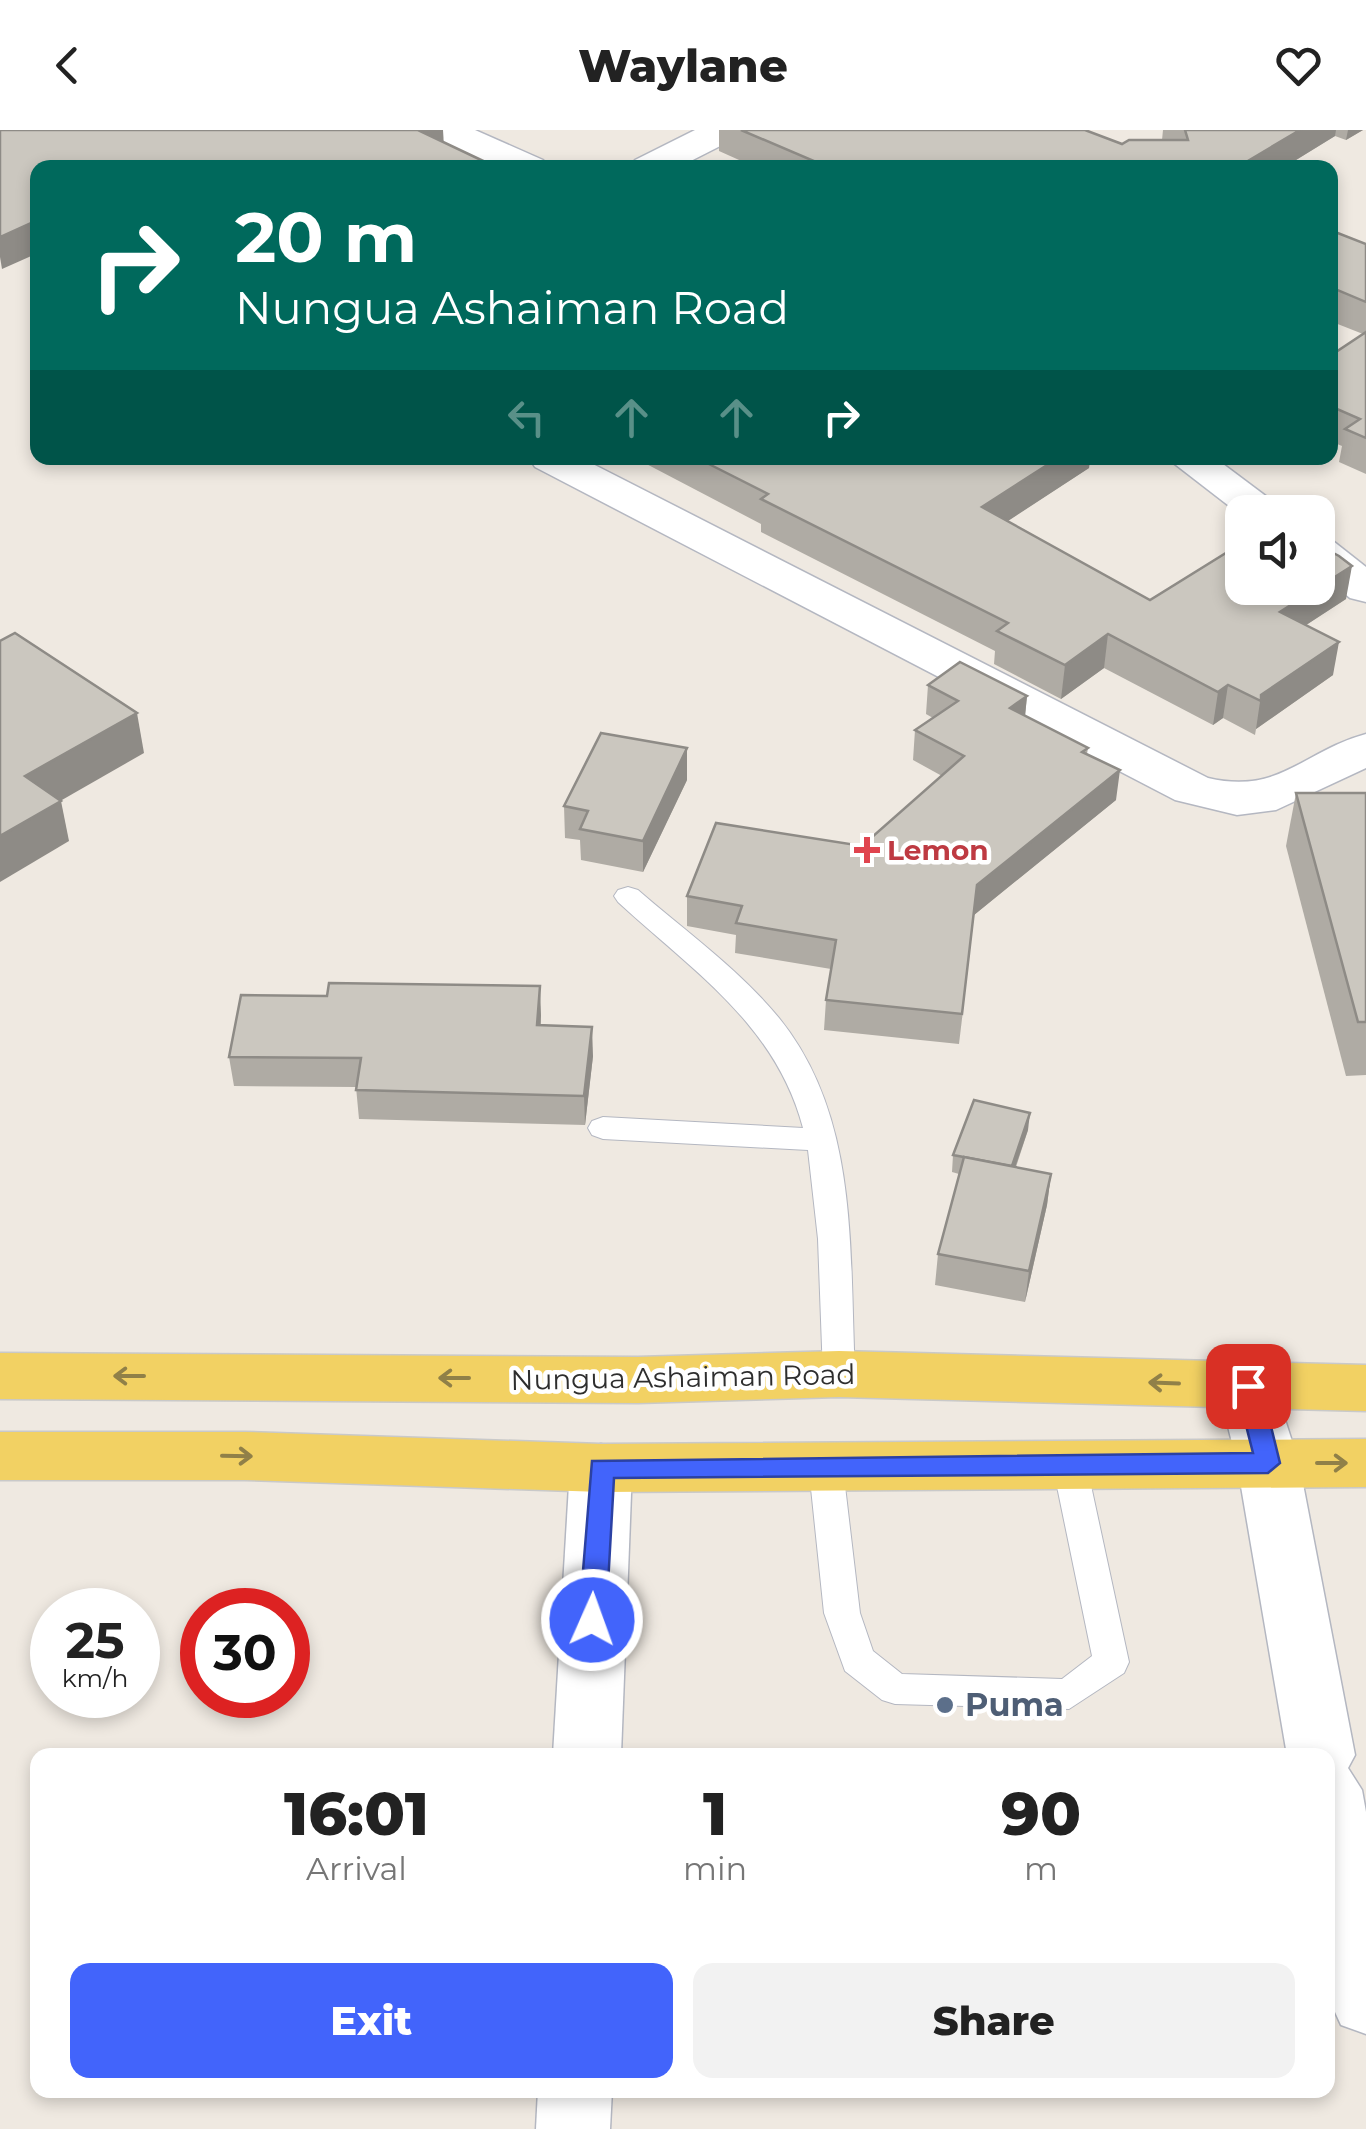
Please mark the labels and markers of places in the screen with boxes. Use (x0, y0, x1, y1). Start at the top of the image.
place label: Lemon (887, 833, 989, 867)
marker: Lemon (856, 839, 878, 861)
pin (1206, 1344, 1291, 1429)
place label: Puma (965, 1685, 1064, 1724)
marker: Puma (934, 1694, 956, 1716)

